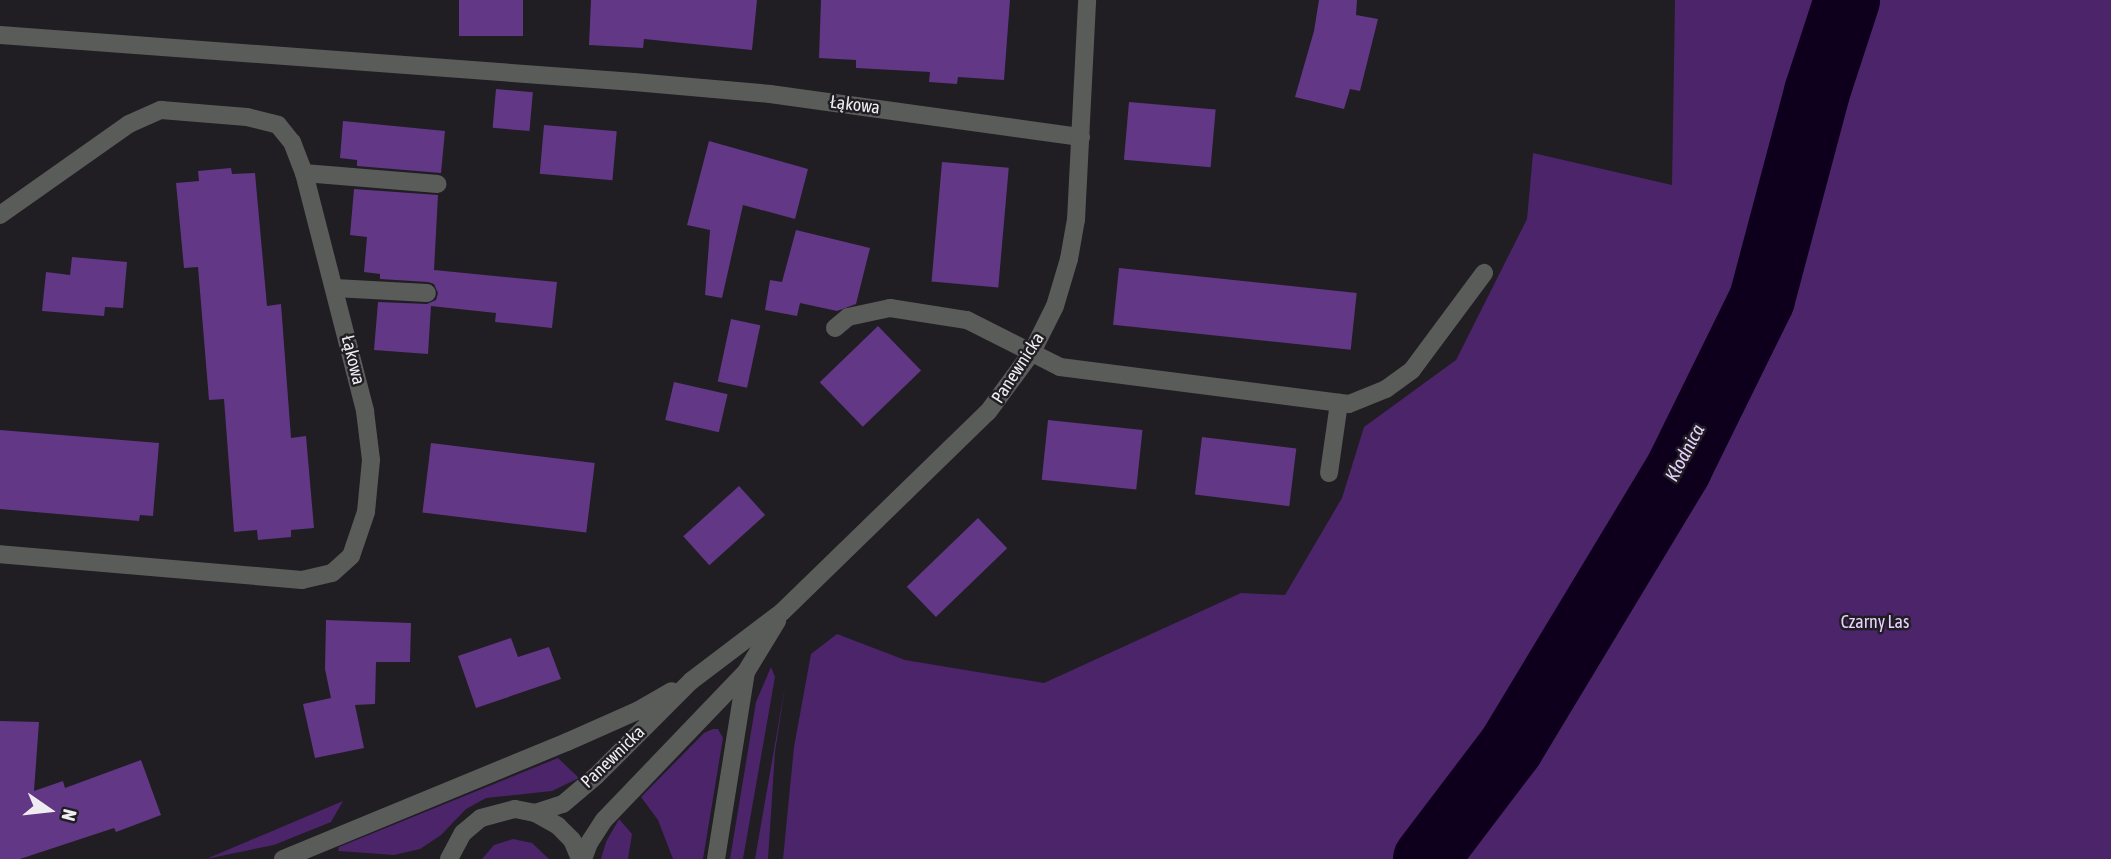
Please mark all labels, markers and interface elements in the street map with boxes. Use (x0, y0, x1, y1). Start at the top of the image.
street label: Łąkowa (829, 91, 881, 119)
street label: Panewnicka (987, 329, 1049, 407)
street label: Łąkowa (336, 333, 370, 387)
water label: Kłodnica (1661, 421, 1709, 485)
park label: Czarny Las (1841, 611, 1909, 633)
street label: Panewnicka (577, 721, 649, 793)
north arrow (14, 775, 84, 845)
text: N (57, 807, 81, 823)

